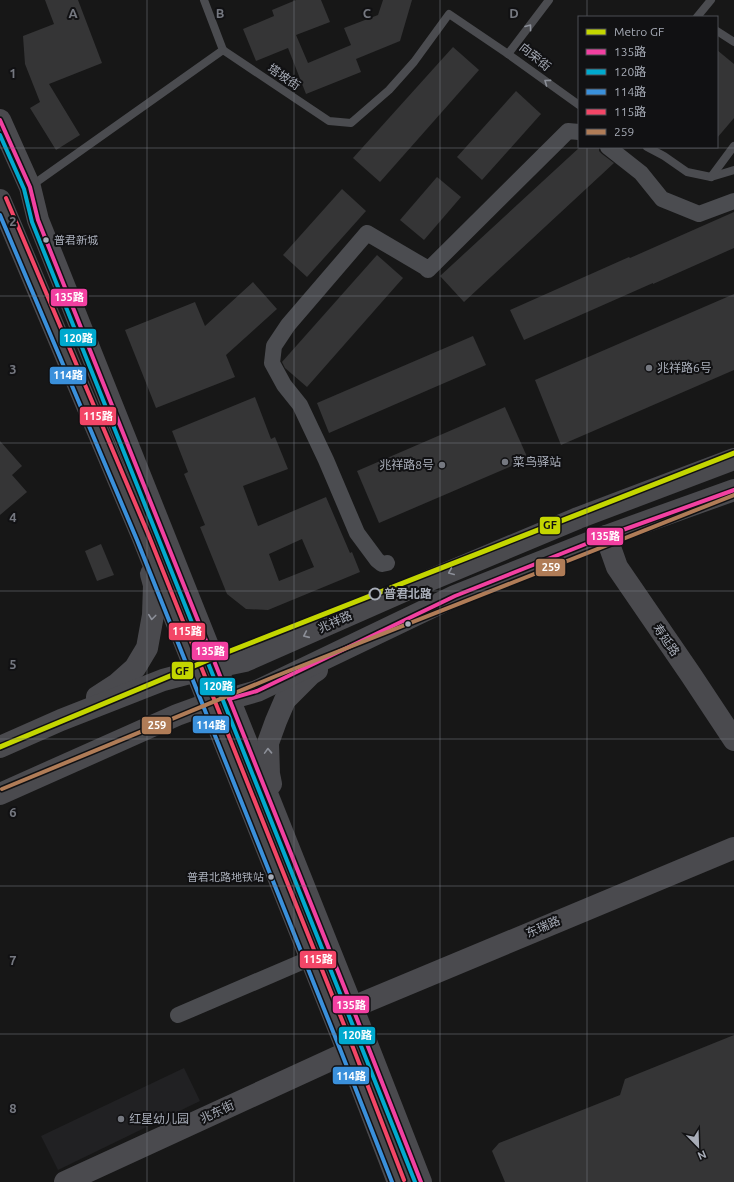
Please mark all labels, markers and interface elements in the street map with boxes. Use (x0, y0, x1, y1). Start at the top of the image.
text: A (68, 6, 78, 20)
text: B (216, 6, 225, 20)
text: C (363, 6, 372, 20)
text: D (509, 6, 519, 20)
legend (578, 16, 718, 148)
one-way arrow (524, 25, 531, 32)
text: Metro GF (614, 25, 664, 38)
street label: 向荣街 (517, 40, 553, 73)
text: 135路 (614, 45, 646, 58)
street label: 塔坡街 (266, 61, 303, 92)
text: 120路 (614, 65, 646, 78)
text: 1 (9, 66, 17, 80)
one-way arrow (545, 80, 552, 87)
text: 114路 (614, 85, 646, 98)
text: 115路 (614, 105, 646, 118)
text: 259 (614, 125, 634, 138)
text: 2 (9, 214, 17, 228)
place label: 普君新城 (54, 234, 98, 246)
marker: 普君新城 (41, 235, 51, 245)
line badge: 135路 (50, 288, 88, 307)
text: 135路 (54, 291, 85, 303)
line badge: 120路 (59, 328, 97, 347)
text: 120路 (63, 332, 94, 344)
place label: 兆祥路6号 (657, 361, 712, 374)
text: 3 (9, 362, 17, 376)
marker: 兆祥路6号 (644, 363, 654, 373)
line badge: 114路 (49, 366, 87, 385)
text: 114路 (53, 369, 84, 381)
line badge: 115路 (79, 406, 117, 426)
text: 115路 (83, 410, 114, 422)
place label: 菜鸟驿站 (513, 455, 561, 468)
marker: 菜鸟驿站 (500, 457, 510, 467)
place label: 兆祥路8号 (379, 458, 434, 471)
marker: 兆祥路8号 (437, 460, 447, 470)
text: 4 (9, 510, 17, 524)
line badge: GF (539, 516, 561, 535)
text: GF (543, 519, 557, 531)
line badge: 135路 (586, 527, 624, 546)
text: 135路 (590, 530, 621, 542)
line badge: 259 (535, 558, 566, 577)
text: 259 (542, 561, 560, 573)
one-way arrow (447, 567, 454, 575)
marker: 普君北路 (368, 587, 382, 601)
place label: 普君北路 (384, 587, 432, 600)
street label: 兆祥路 (316, 608, 354, 635)
one-way arrow (148, 614, 157, 620)
unlabelled marker (403, 619, 413, 629)
street label: 寿延路 (651, 621, 682, 658)
line badge: 115路 (168, 622, 206, 641)
text: 115路 (172, 625, 203, 637)
one-way arrow (302, 630, 310, 638)
line badge: 135路 (191, 641, 229, 661)
text: 135路 (195, 645, 226, 657)
text: 5 (9, 657, 17, 671)
line badge: GF (171, 661, 194, 680)
text: GF (175, 665, 189, 677)
line badge: 120路 (199, 677, 236, 696)
text: 120路 (203, 680, 234, 692)
line badge: 114路 (192, 715, 230, 734)
line badge: 259 (141, 716, 172, 735)
text: 259 (148, 719, 166, 731)
text: 114路 (196, 719, 227, 731)
one-way arrow (264, 748, 272, 754)
text: 6 (9, 805, 17, 819)
place label: 普君北路地铁站 (187, 871, 264, 883)
marker: 普君北路地铁站 (266, 872, 276, 882)
street label: 东瑞路 (524, 914, 562, 940)
line badge: 115路 (299, 950, 337, 969)
text: 7 (9, 953, 17, 967)
text: 115路 (303, 953, 334, 965)
line badge: 135路 (332, 995, 370, 1014)
text: 135路 (336, 999, 367, 1011)
line badge: 120路 (338, 1026, 376, 1045)
text: 120路 (342, 1029, 373, 1041)
line badge: 114路 (332, 1066, 370, 1085)
text: 114路 (336, 1070, 367, 1082)
street label: 兆东街 (198, 1098, 236, 1125)
text: 8 (9, 1101, 17, 1115)
place label: 红星幼儿园 (129, 1112, 189, 1125)
marker: 红星幼儿园 (116, 1114, 126, 1124)
north arrow (678, 1126, 718, 1166)
text: N (696, 1148, 708, 1162)

